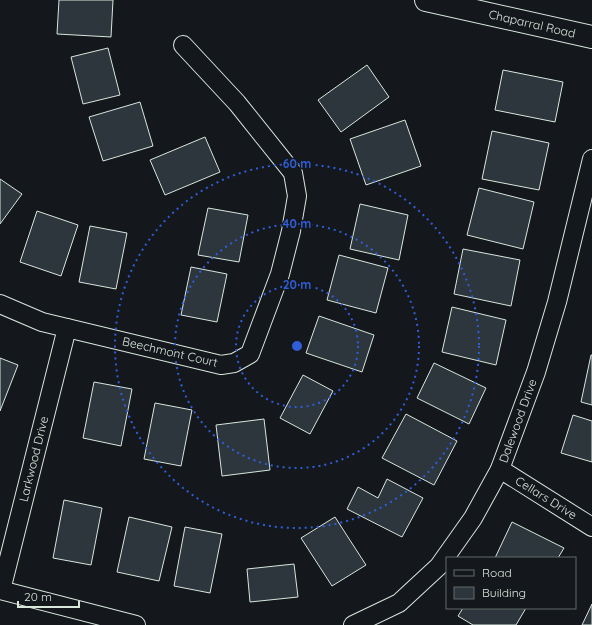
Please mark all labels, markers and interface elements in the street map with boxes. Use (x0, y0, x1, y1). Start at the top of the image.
street label: Chaparral Road (487, 6, 577, 41)
text: 60 m (283, 156, 311, 171)
text: 40 m (283, 216, 311, 231)
text: 20 m (283, 277, 311, 292)
street label: Beechmont Court (121, 333, 219, 370)
centre of rings (290, 339, 304, 353)
street label: Dalewood Drive (495, 377, 540, 465)
street label: Larkwood Drive (16, 414, 51, 503)
street label: Cellars Drive (513, 473, 580, 523)
legend (446, 557, 576, 609)
text: Road (482, 565, 512, 580)
scale bar (18, 583, 79, 609)
text: Building (482, 585, 526, 600)
text: 20 m (24, 589, 52, 604)

